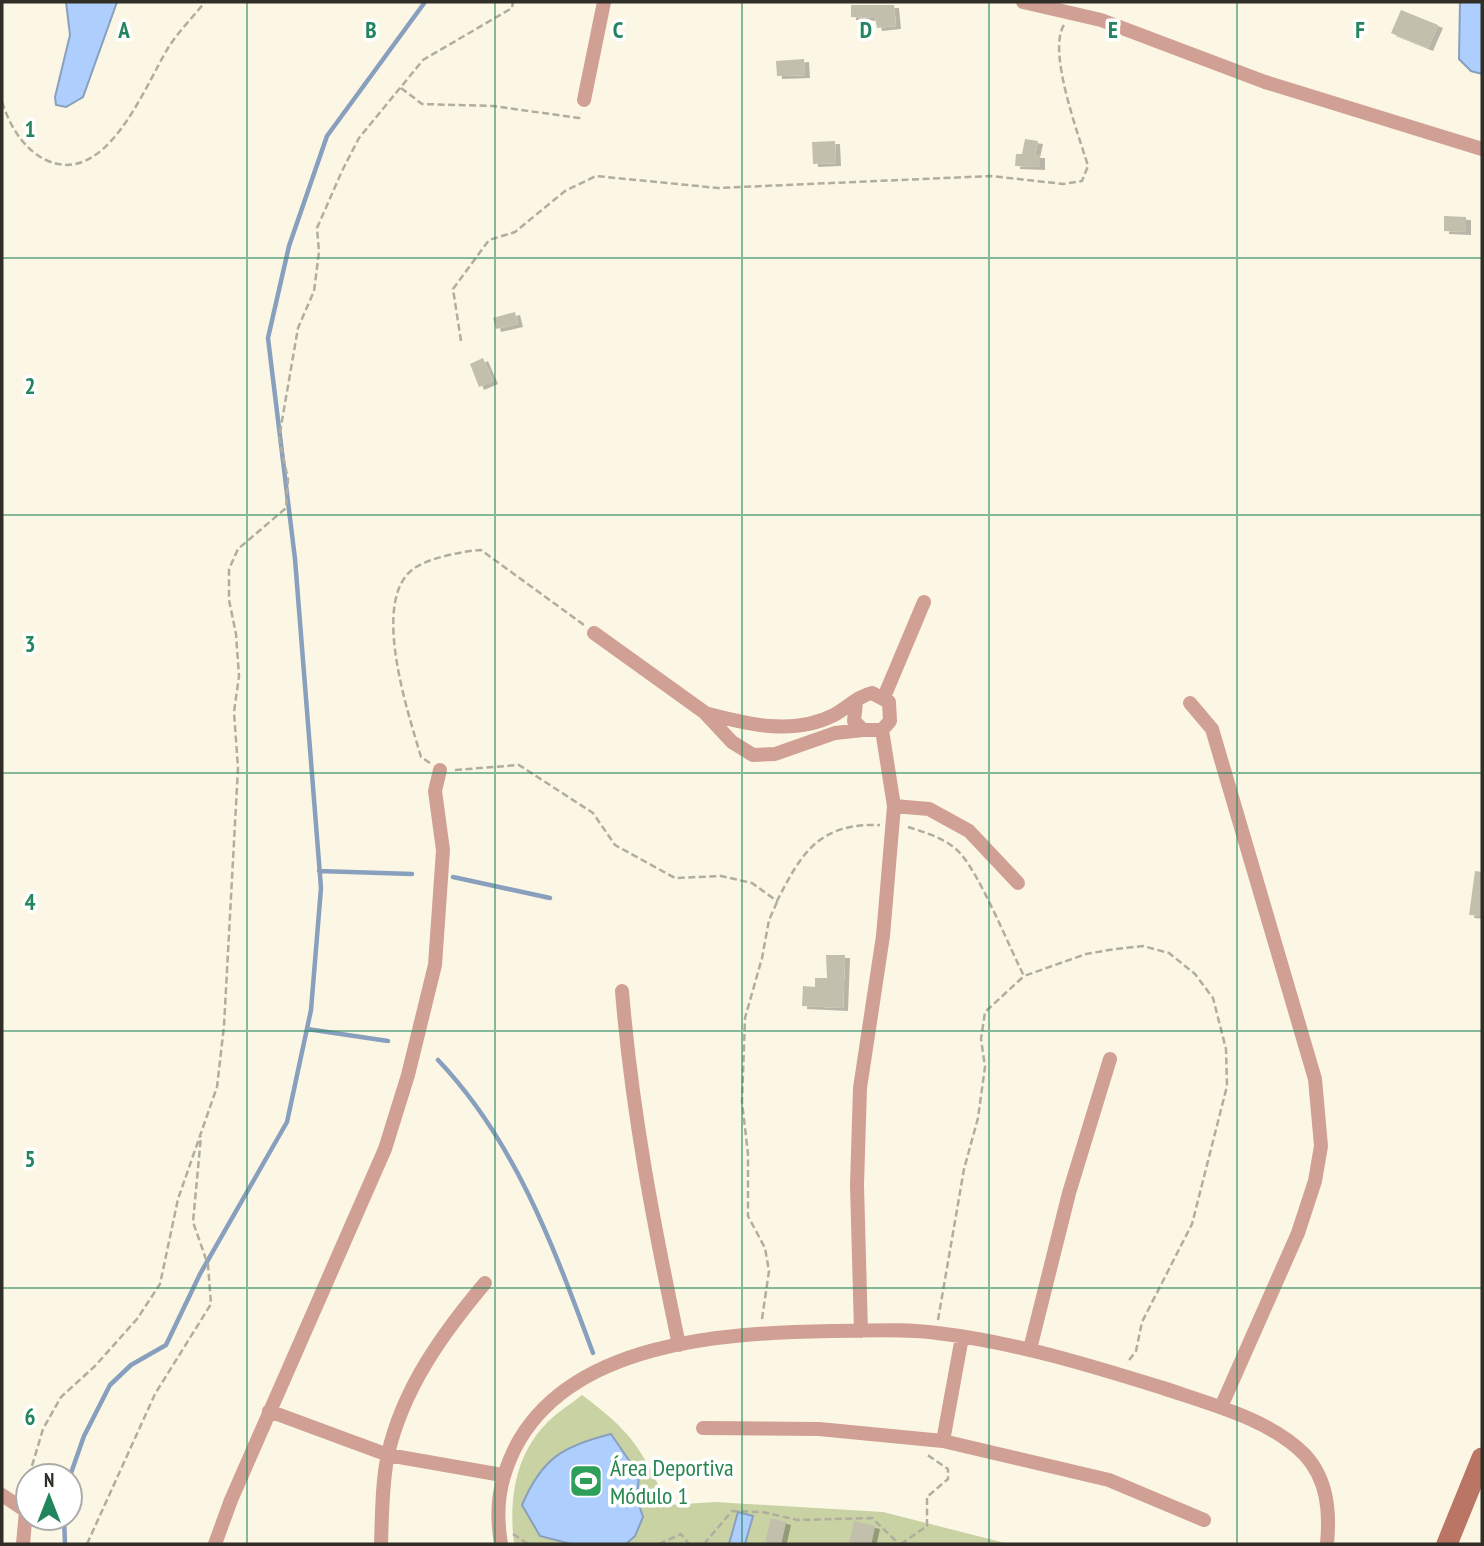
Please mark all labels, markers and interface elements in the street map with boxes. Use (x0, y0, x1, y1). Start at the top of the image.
text: A (117, 15, 130, 44)
text: B (365, 15, 377, 44)
text: C (613, 15, 624, 44)
text: D (860, 15, 872, 44)
text: E (1108, 15, 1118, 44)
text: F (1355, 15, 1365, 44)
text: 1 (25, 114, 36, 143)
text: 2 (25, 371, 36, 400)
text: 3 (25, 629, 36, 658)
text: 4 (25, 887, 36, 916)
text: 5 (25, 1144, 36, 1173)
text: 6 (25, 1402, 36, 1431)
place label: Área Deportiva Módulo 1 (610, 1452, 734, 1511)
north arrow (14, 1462, 84, 1532)
sports icon: Área Deportiva Módulo 1 (567, 1462, 605, 1500)
text: N (44, 1468, 54, 1492)

